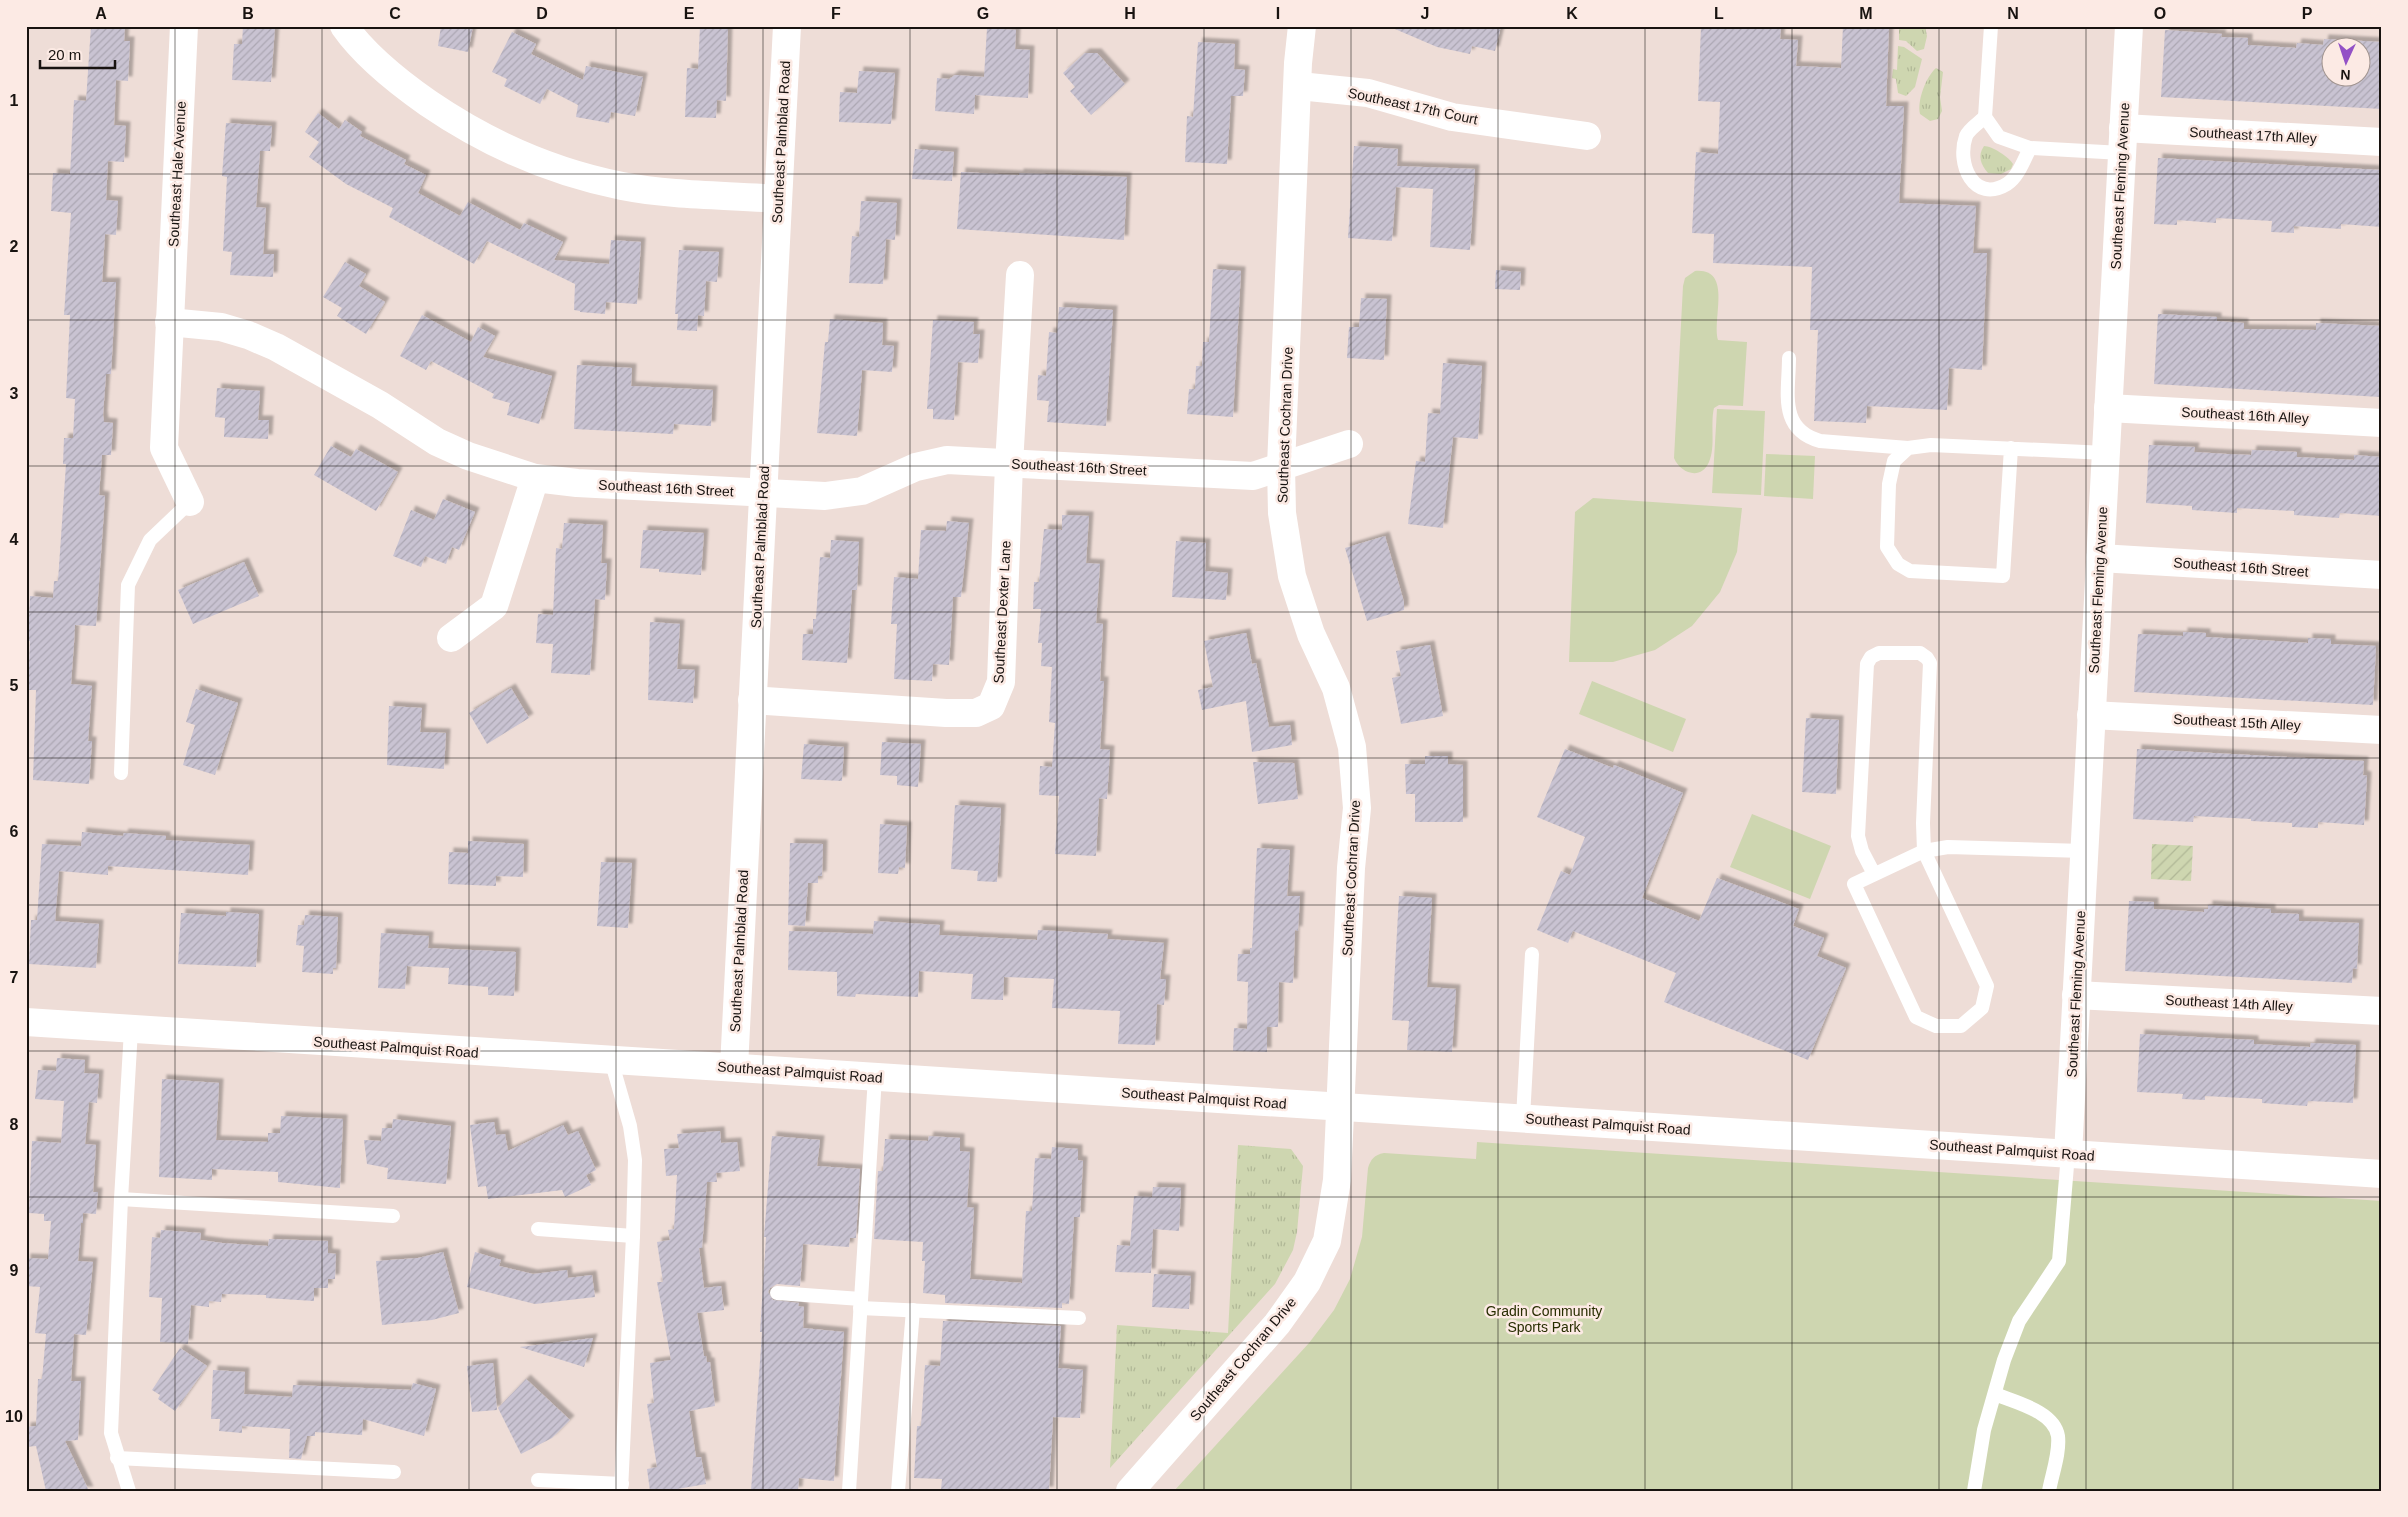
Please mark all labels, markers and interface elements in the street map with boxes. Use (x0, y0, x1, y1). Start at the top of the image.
text: A (95, 5, 107, 22)
text: B (242, 5, 254, 22)
text: C (389, 5, 401, 22)
text: D (536, 5, 548, 22)
text: E (684, 5, 695, 22)
text: F (831, 5, 841, 22)
text: G (977, 5, 989, 22)
text: H (1124, 5, 1136, 22)
text: I (1276, 5, 1280, 22)
text: J (1421, 5, 1429, 22)
text: K (1566, 5, 1578, 22)
text: L (1714, 5, 1724, 22)
text: M (1859, 5, 1873, 22)
text: N (2007, 5, 2019, 22)
text: O (2154, 5, 2166, 22)
text: P (2302, 5, 2313, 22)
scale bar (40, 38, 115, 70)
north arrow (2320, 38, 2370, 88)
text: 20 m (48, 46, 81, 63)
street label: Southeast Palmblad Road (769, 60, 793, 224)
text: N (2340, 67, 2351, 83)
street label: Southeast 17th Court (1347, 84, 1479, 128)
text: 1 (10, 92, 19, 109)
street label: Southeast Hale Avenue (165, 100, 189, 247)
street label: Southeast Fleming Avenue (2108, 102, 2132, 270)
street label: Southeast 17th Alley (2189, 124, 2317, 146)
text: 2 (10, 238, 19, 255)
street label: Southeast Cochran Drive (1274, 346, 1296, 503)
text: 3 (10, 385, 19, 402)
street label: Southeast 16th Alley (2181, 404, 2309, 426)
street label: Southeast 16th Street (1011, 455, 1147, 479)
street label: Southeast Palmblad Road (748, 465, 772, 629)
street label: Southeast 16th Street (598, 476, 734, 500)
street label: Southeast Fleming Avenue (2086, 506, 2110, 674)
text: 4 (10, 531, 19, 548)
street label: Southeast Dexter Lane (990, 540, 1014, 684)
street label: Southeast 16th Street (2173, 554, 2309, 580)
text: 5 (10, 677, 19, 694)
street label: Southeast 15th Alley (2173, 711, 2301, 733)
street label: Southeast Cochran Drive (1339, 799, 1363, 957)
text: 6 (10, 823, 19, 840)
street label: Southeast Palmblad Road (727, 869, 751, 1033)
street label: Southeast Fleming Avenue (2064, 910, 2088, 1078)
text: 7 (10, 969, 19, 986)
street label: Southeast 14th Alley (2165, 992, 2293, 1014)
street label: Southeast Palmquist Road (313, 1033, 479, 1061)
street label: Southeast Palmquist Road (717, 1058, 883, 1086)
street label: Southeast Palmquist Road (1121, 1084, 1287, 1112)
street label: Southeast Palmquist Road (1525, 1110, 1691, 1138)
text: 8 (10, 1116, 19, 1133)
street label: Southeast Palmquist Road (1929, 1136, 2095, 1164)
text: 9 (10, 1262, 19, 1279)
street label: Southeast Cochran Drive (1187, 1294, 1300, 1424)
park label: Gradin Community Sports Park (1486, 1303, 1602, 1335)
text: 10 (5, 1408, 23, 1425)

